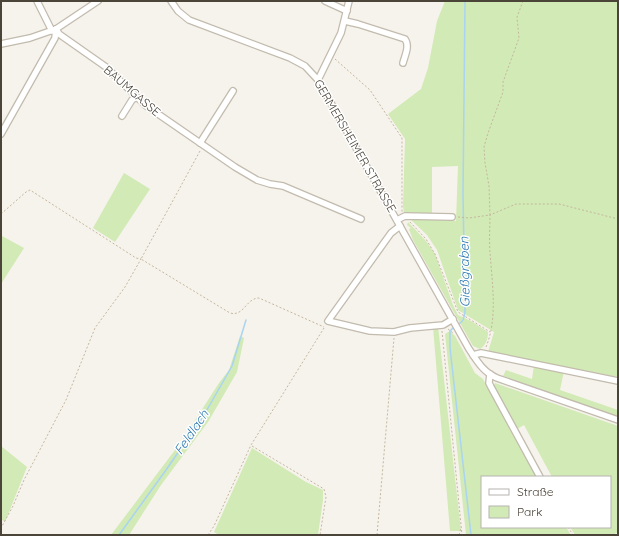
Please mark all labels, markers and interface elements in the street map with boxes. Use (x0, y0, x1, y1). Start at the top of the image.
street label: BAUMGASSE (101, 62, 164, 119)
street label: GERMERSHEIMER STRASSE (311, 76, 400, 215)
water label: Gießgraben (455, 236, 473, 307)
water label: Feldlach (170, 406, 212, 457)
legend (481, 476, 611, 528)
text: Straße (517, 484, 554, 499)
text: Park (517, 504, 542, 519)

